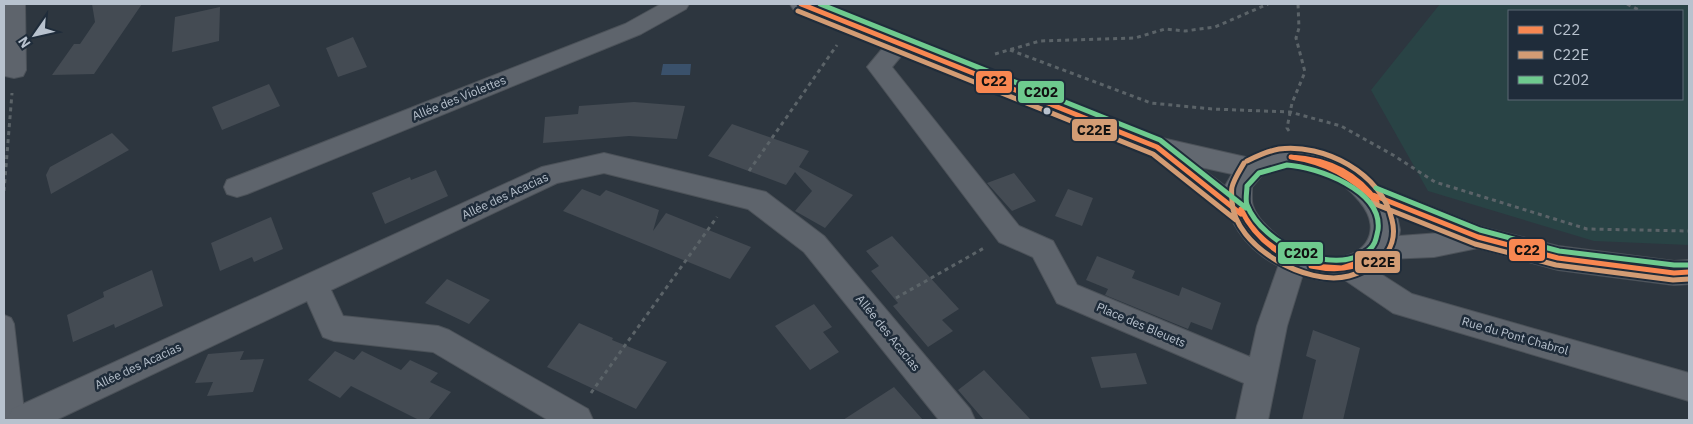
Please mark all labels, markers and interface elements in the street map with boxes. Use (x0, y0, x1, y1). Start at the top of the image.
north arrow (10, 10, 60, 60)
legend (1508, 10, 1683, 100)
text: C22 (1553, 20, 1580, 39)
text: N (14, 33, 35, 52)
text: C22E (1553, 45, 1589, 64)
line badge: C22 (975, 70, 1013, 94)
text: C202 (1553, 70, 1589, 89)
street label: Allée des Violettes (410, 72, 508, 123)
text: C22 (981, 72, 1007, 90)
line badge: C202 (1017, 80, 1065, 104)
text: C202 (1024, 83, 1058, 101)
unlabelled marker (1042, 106, 1052, 116)
line badge: C22E (1071, 118, 1118, 142)
text: C22E (1077, 121, 1111, 139)
street label: Allée des Acacias (459, 169, 551, 222)
line badge: C22 (1508, 238, 1546, 262)
line badge: C202 (1277, 241, 1324, 265)
text: C22 (1514, 241, 1540, 259)
text: C202 (1284, 244, 1318, 262)
line badge: C22E (1354, 250, 1401, 274)
text: C22E (1361, 253, 1395, 271)
street label: Allée des Acacias (853, 292, 924, 374)
street label: Place des Bleuets (1094, 299, 1188, 350)
street label: Rue du Pont Chabrol (1460, 313, 1570, 358)
street label: Allée des Acacias (92, 339, 184, 392)

